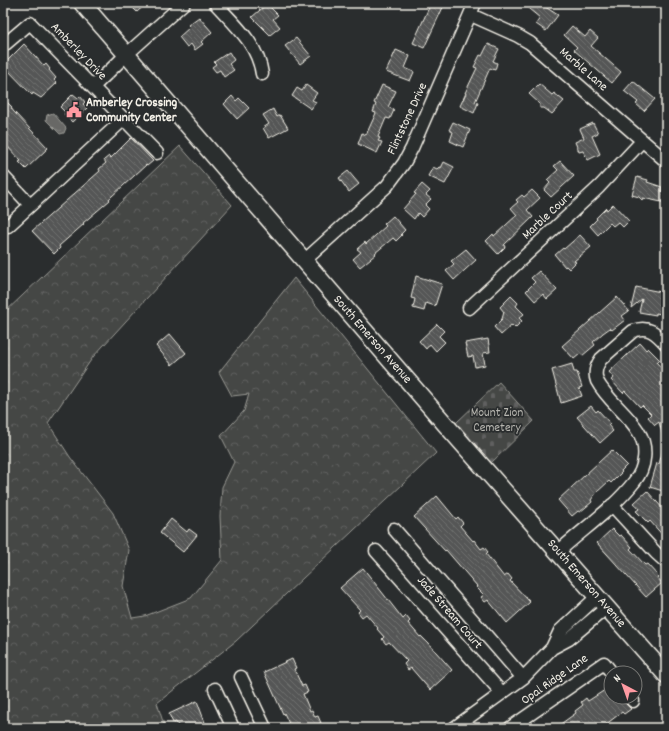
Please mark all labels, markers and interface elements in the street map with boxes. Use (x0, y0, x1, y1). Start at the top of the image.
street label: Amberley Drive (45, 19, 111, 86)
street label: Marble Lane (554, 43, 612, 97)
street label: Flintstone Drive (383, 79, 433, 158)
place label: Amberley Crossing Community Center (86, 94, 178, 128)
public building icon: Amberley Crossing Community Center (65, 101, 83, 119)
street label: Marble Court (518, 187, 578, 245)
street label: South Emerson Avenue (328, 291, 416, 389)
park label: Mount Zion Cemetery (471, 404, 523, 438)
street label: South Emerson Avenue (542, 535, 630, 633)
street label: Jade Stream Court (412, 572, 487, 654)
street label: Opal Ridge Lane (518, 650, 593, 710)
north arrow (603, 665, 643, 705)
text: N (610, 671, 625, 687)

